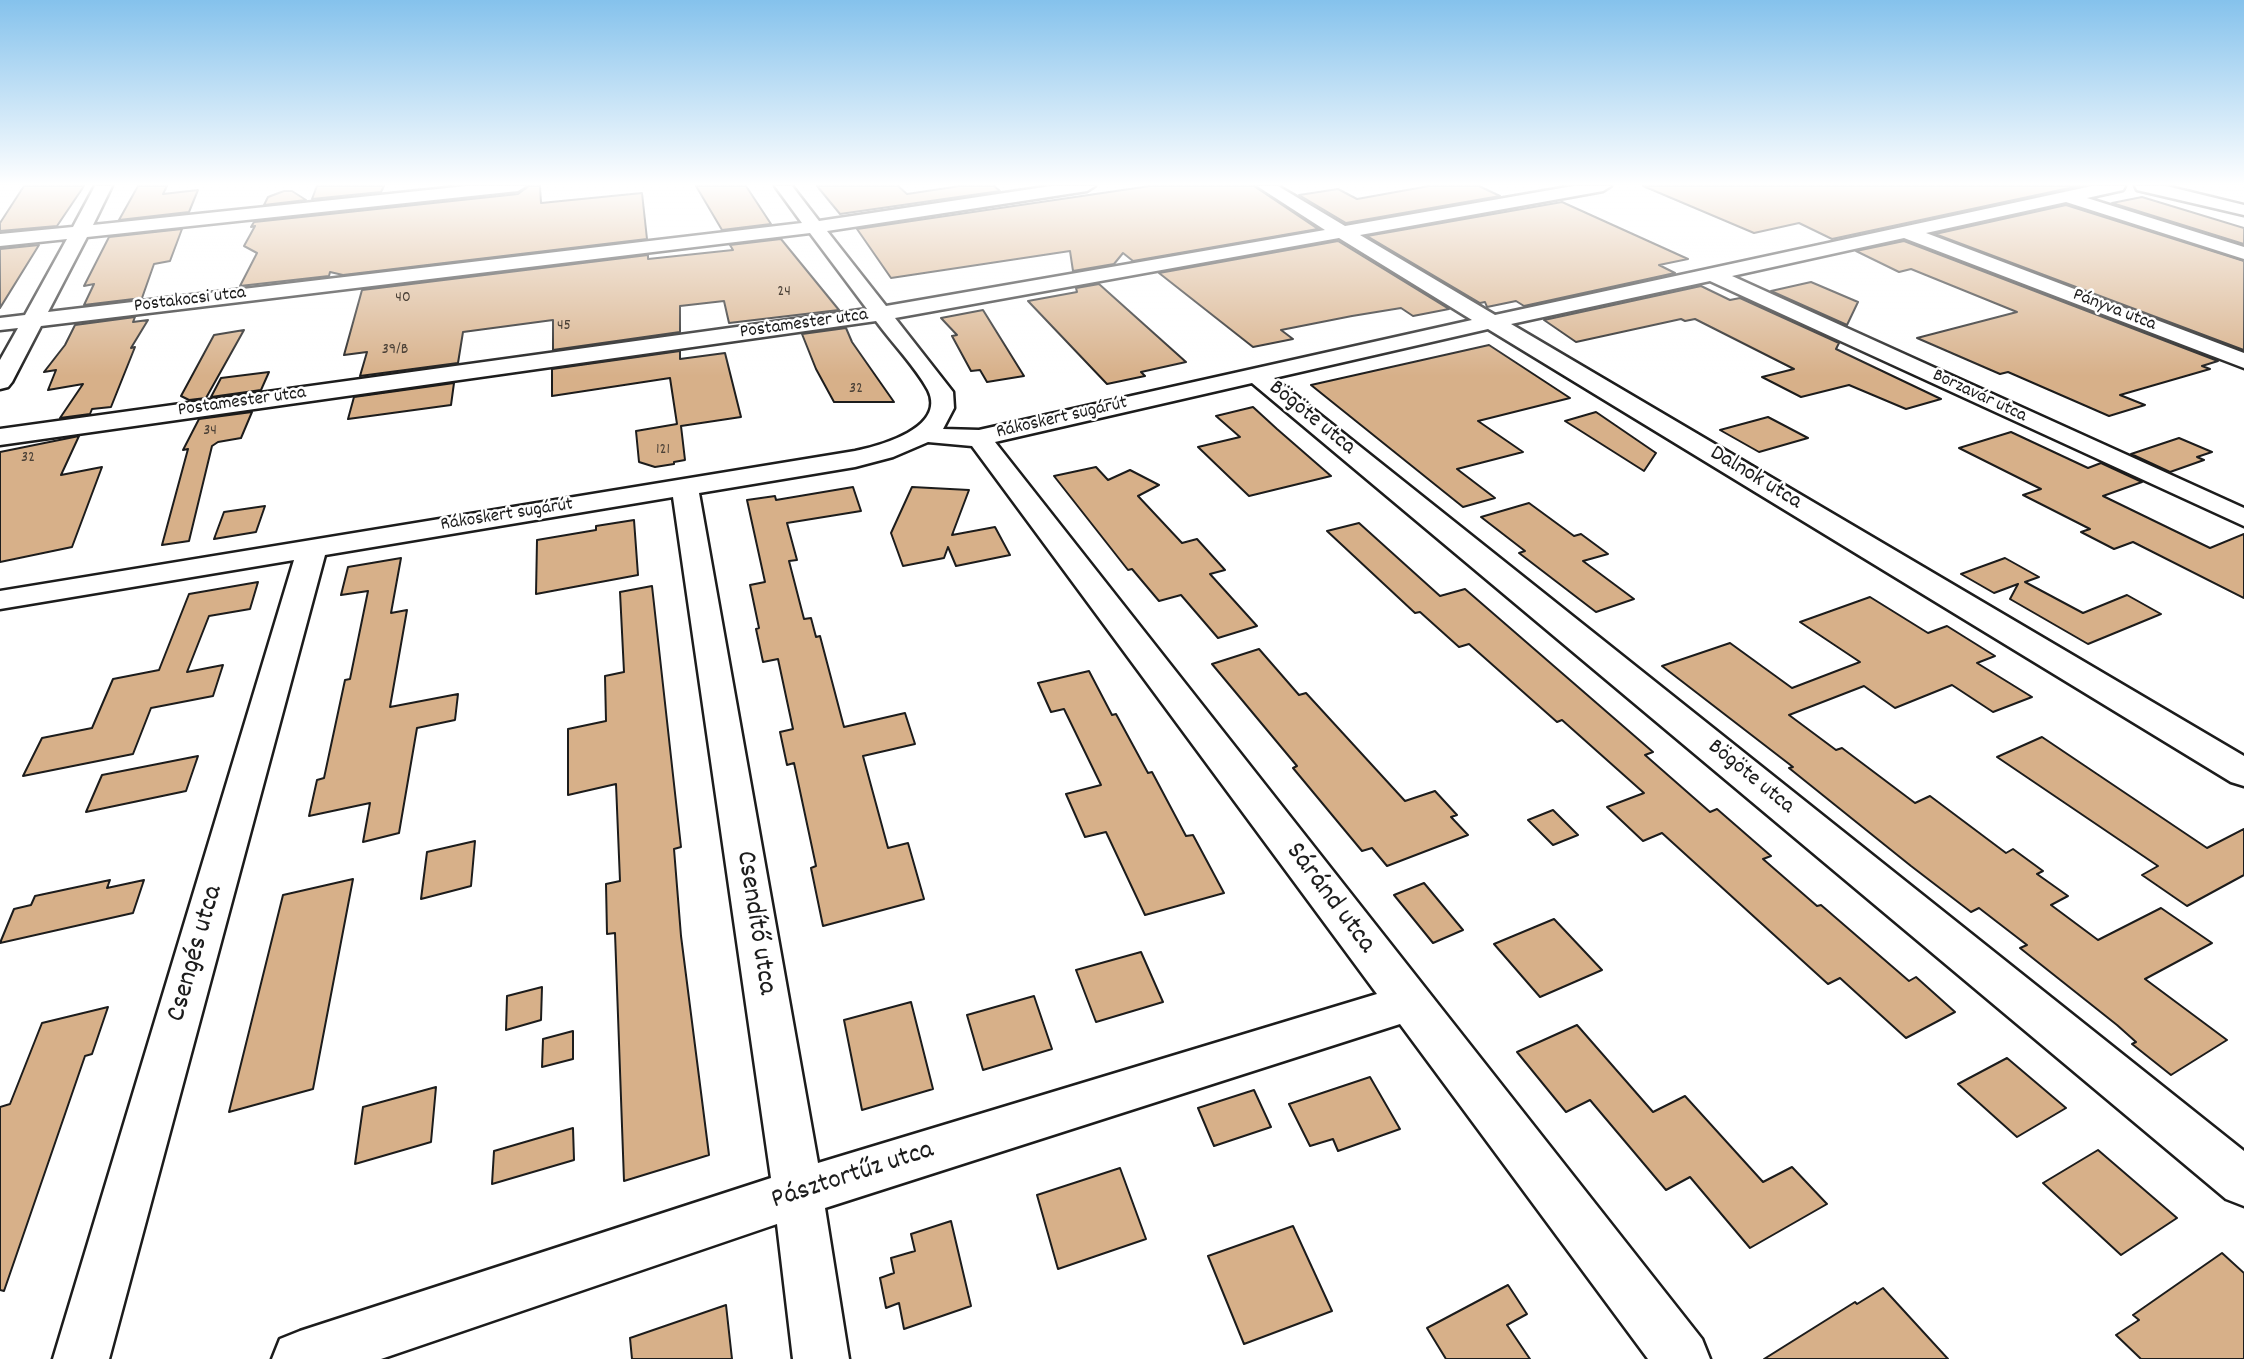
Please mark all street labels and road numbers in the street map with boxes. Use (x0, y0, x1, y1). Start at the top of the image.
street label: Postakocsi utca (133, 283, 247, 319)
street label: Pányva utca (2069, 285, 2159, 337)
street label: Postamester utca (739, 305, 869, 345)
street label: Borzavár utca (1928, 365, 2030, 429)
street label: Bögöte utca (1262, 376, 1360, 462)
street label: Postamester utca (177, 383, 307, 423)
street label: Rákoskert sugárút (994, 393, 1130, 445)
street label: Dalnok utca (1704, 441, 1806, 517)
street label: Rákoskert sugárút (439, 494, 575, 538)
street label: Bögöte utca (1701, 735, 1799, 821)
street label: Sáránd utca (1276, 837, 1382, 961)
street label: Csendítő utca (726, 849, 782, 997)
street label: Csengés utca (162, 882, 232, 1026)
street label: Pásztortűz utca (768, 1135, 938, 1219)

